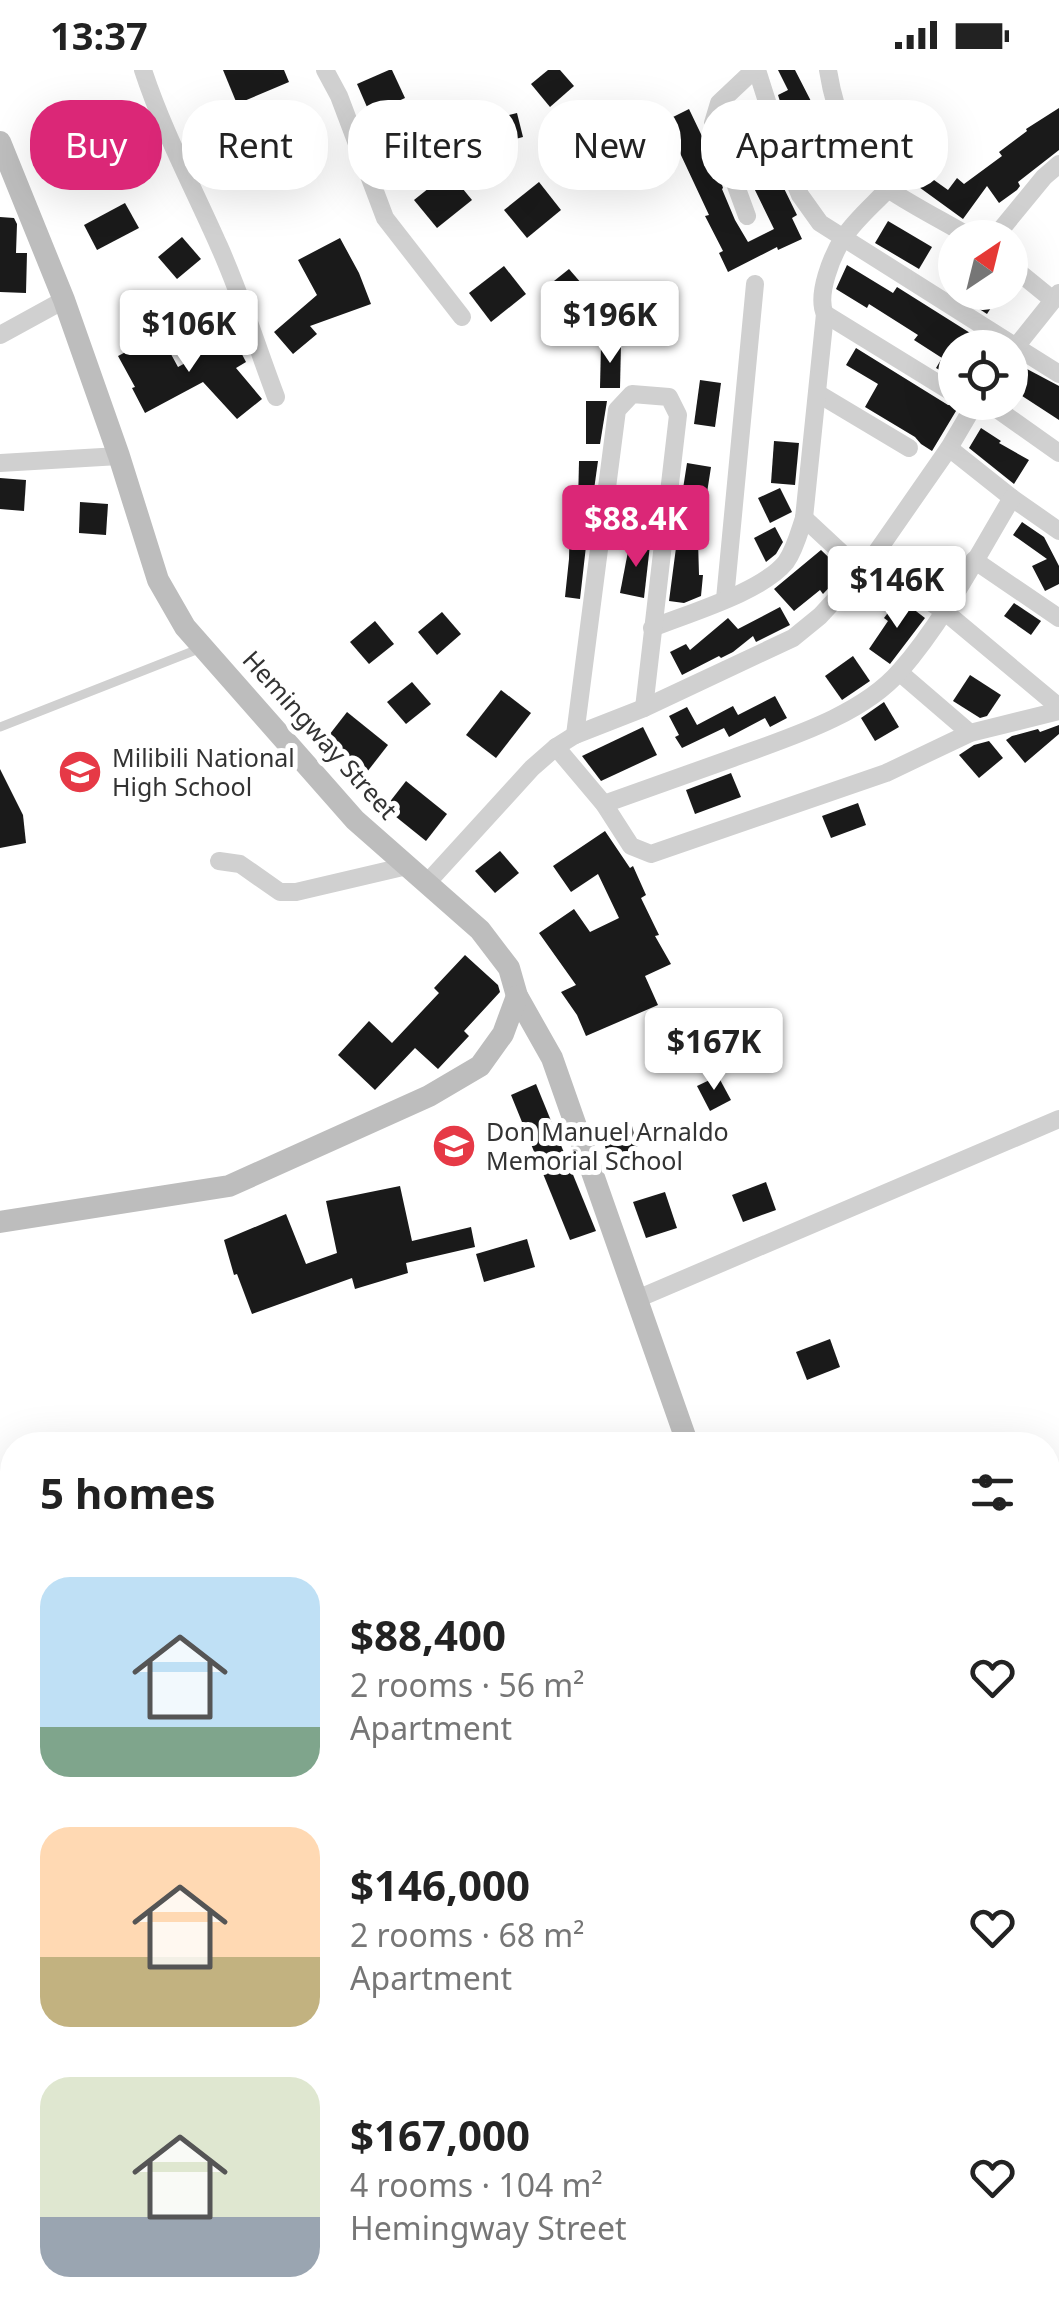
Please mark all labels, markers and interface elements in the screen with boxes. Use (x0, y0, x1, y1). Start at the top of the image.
text: 13:37 (50, 9, 148, 61)
chip: Buy (30, 100, 162, 190)
chip: Rent (182, 100, 328, 190)
chip: Filters (348, 100, 518, 190)
chip: New (538, 100, 681, 190)
chip: Apartment (701, 100, 948, 190)
north arrow (938, 220, 1028, 310)
map controls (938, 220, 1028, 420)
pin: $196K (540, 281, 680, 366)
pin: $106K (119, 290, 259, 375)
text: $196K (563, 292, 657, 335)
text: $106K (142, 301, 236, 344)
button: locate (938, 330, 1028, 420)
pin: $88.4K (555, 485, 717, 570)
text: $88.4K (584, 496, 688, 539)
pin: $146K (827, 546, 967, 631)
text: $146K (850, 557, 944, 600)
street label: Hemingway Street (236, 643, 406, 826)
place label: Milibili National High School (112, 740, 295, 803)
school or university icon: Milibili National High School (57, 749, 103, 795)
pin: $167K (644, 1008, 784, 1093)
text: $167K (667, 1019, 761, 1062)
place label: Don Manuel Arnaldo Memorial School (486, 1114, 729, 1177)
school or university icon: Don Manuel Arnaldo Memorial School (431, 1123, 477, 1169)
text: 5 homes (40, 1464, 216, 1521)
icon: filters (965, 1465, 1020, 1520)
text: $88,400 (350, 1606, 506, 1663)
icon: home (120, 1617, 240, 1737)
icon: heart (965, 1650, 1020, 1705)
text: 2 rooms · 56 m² (350, 1663, 584, 1706)
text: Apartment (350, 1706, 512, 1749)
text: $146,000 (350, 1856, 530, 1913)
icon: home (120, 1867, 240, 1987)
icon: heart (965, 1900, 1020, 1955)
text: 2 rooms · 68 m² (350, 1913, 584, 1956)
text: Apartment (350, 1956, 512, 1999)
text: $167,000 (350, 2106, 530, 2163)
icon: home (120, 2117, 240, 2237)
icon: heart (965, 2150, 1020, 2205)
text: 4 rooms · 104 m² (350, 2163, 603, 2206)
text: Hemingway Street (350, 2206, 626, 2249)

